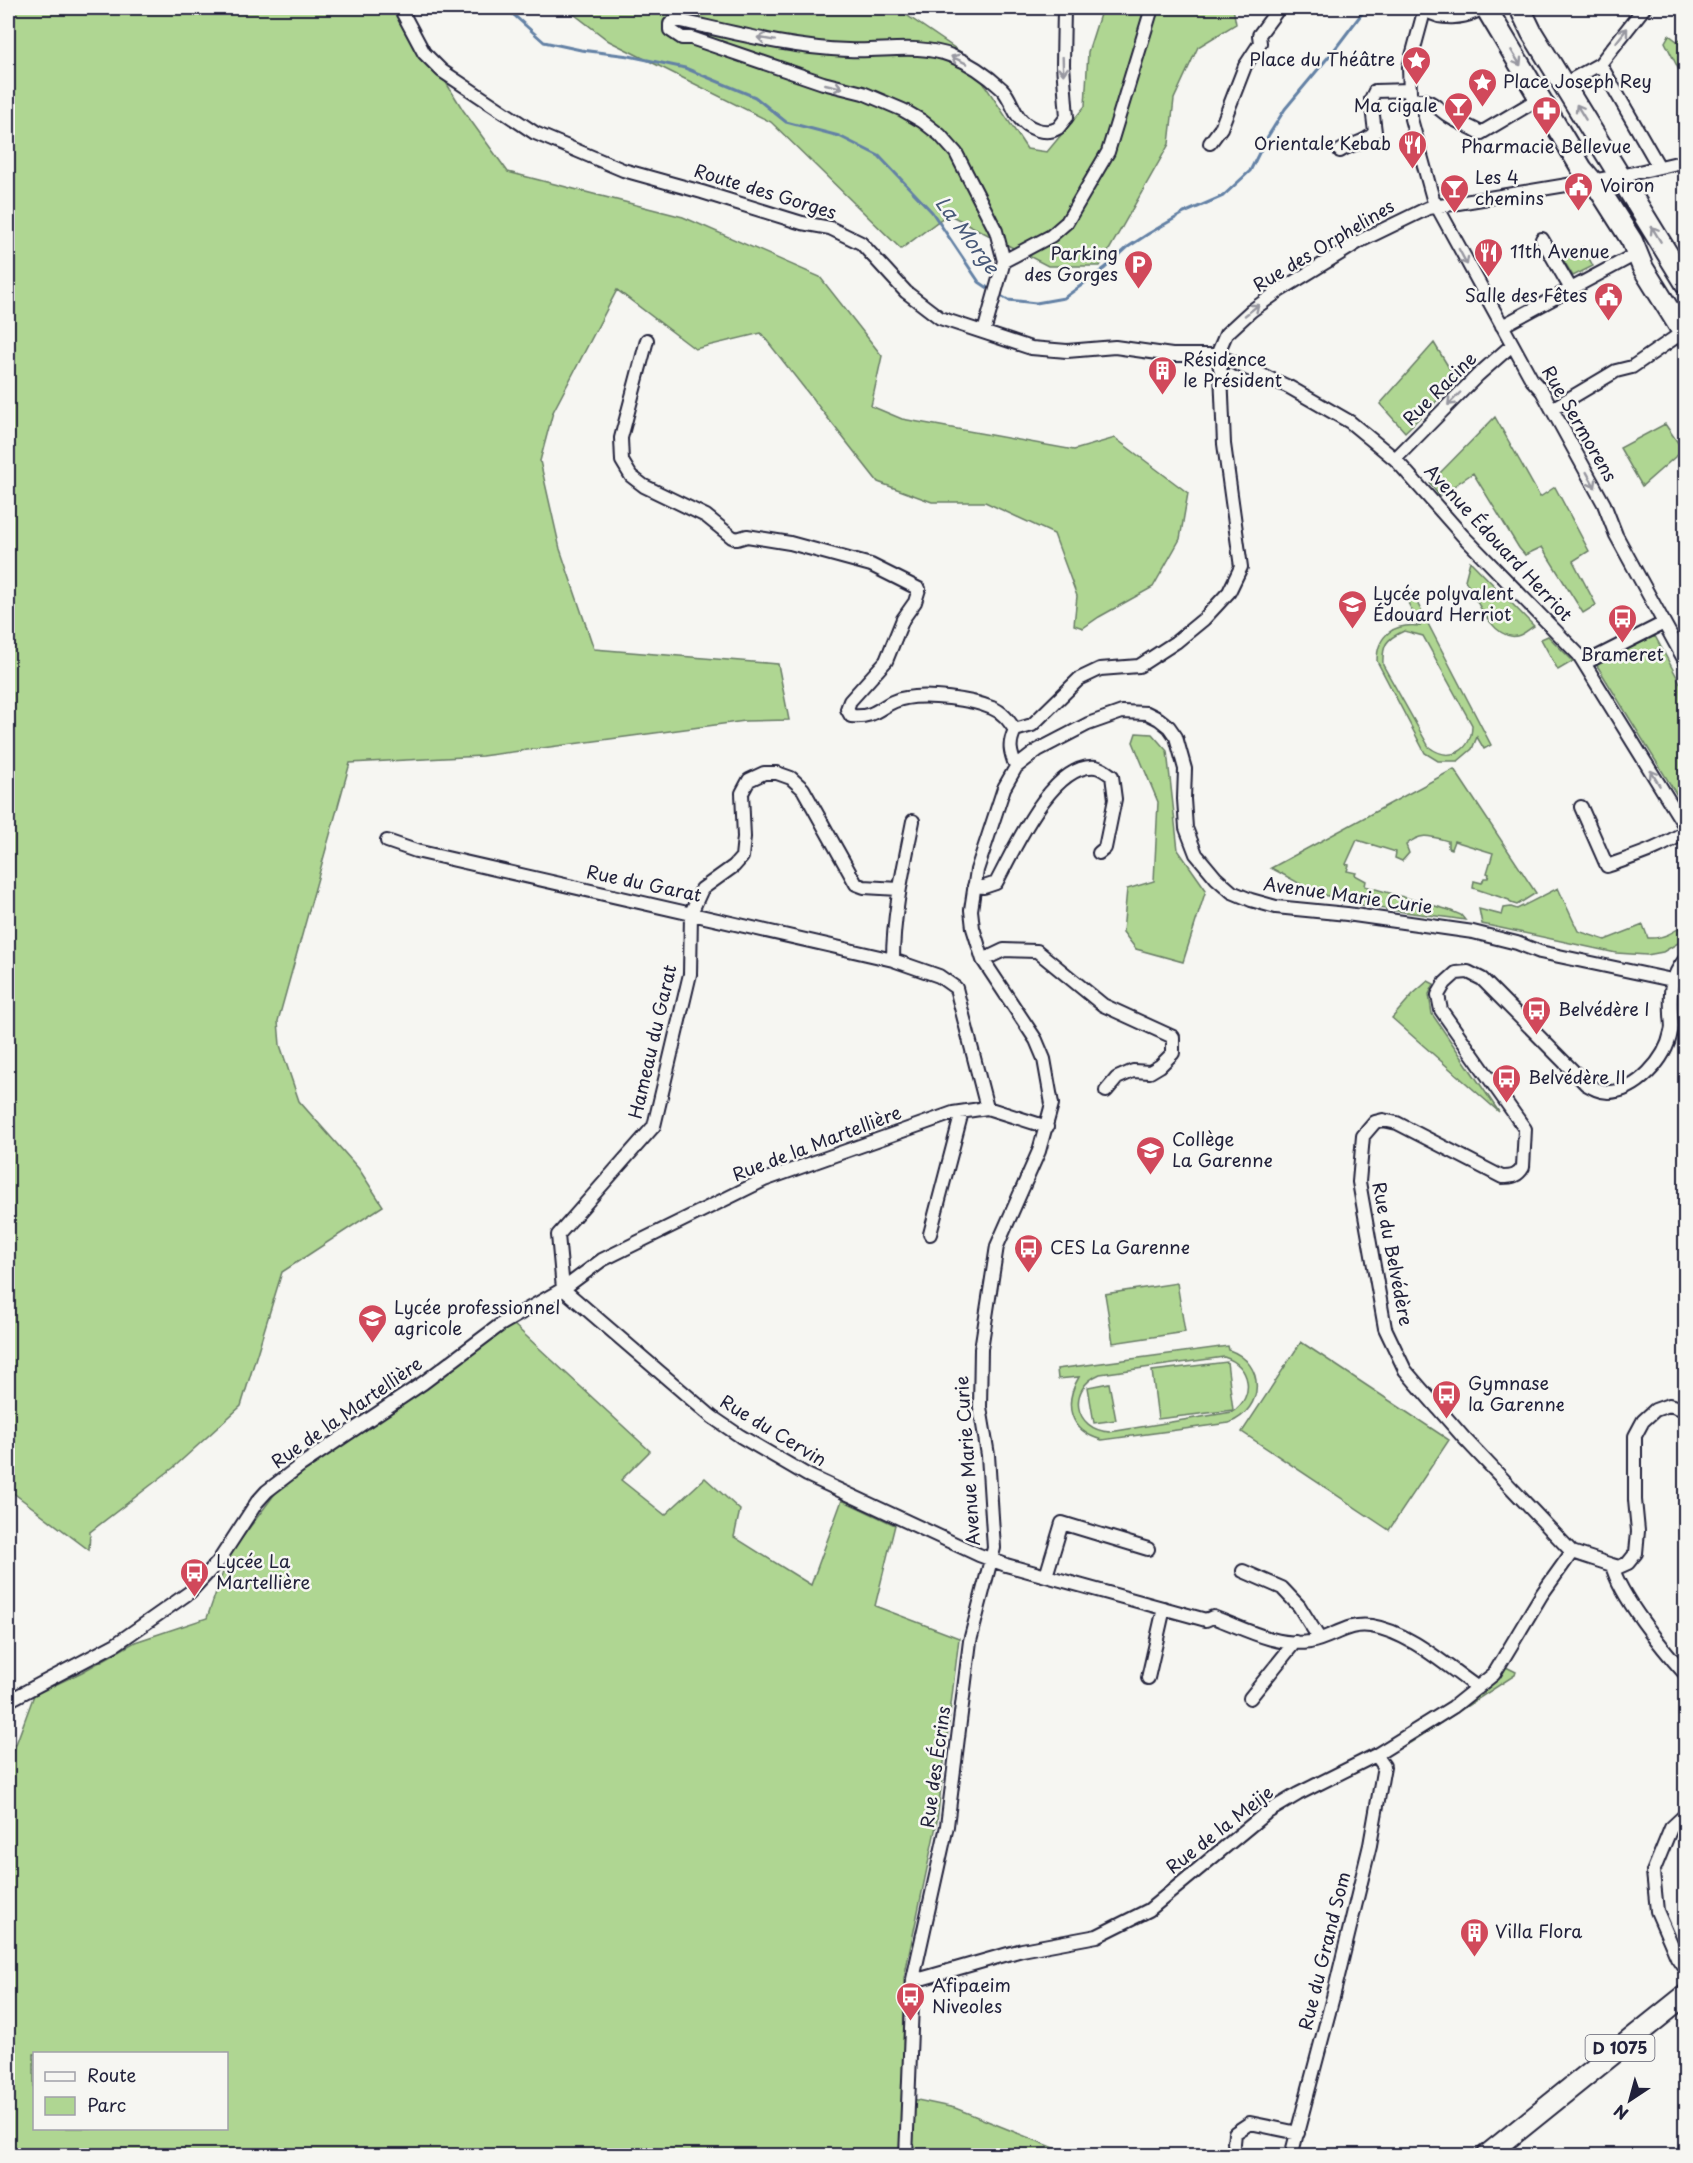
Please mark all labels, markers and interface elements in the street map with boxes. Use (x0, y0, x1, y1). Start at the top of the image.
one-way arrow (1615, 27, 1628, 43)
one-way arrow (757, 34, 777, 45)
place icon: Place du Théâtre (1400, 44, 1432, 86)
place label: Place du Théâtre (1249, 45, 1395, 72)
one-way arrow (1510, 49, 1522, 66)
one-way arrow (950, 53, 968, 65)
one-way arrow (1058, 55, 1069, 75)
place icon: Place Joseph Rey (1466, 66, 1498, 108)
place label: Place Joseph Rey (1503, 67, 1652, 94)
one-way arrow (823, 81, 843, 92)
bar icon: Ma cigale (1443, 90, 1475, 132)
place label: Ma cigale (1354, 91, 1438, 118)
pharmacy icon: Pharmacie Bellevue (1530, 94, 1562, 136)
one-way arrow (1575, 104, 1587, 121)
restaurant icon: Orientale Kebab (1396, 128, 1428, 170)
place label: Orientale Kebab (1254, 129, 1391, 156)
place label: Pharmacie Bellevue (1461, 132, 1631, 159)
street label: Route des Gorges (691, 156, 840, 225)
place label: Les 4 chemins (1475, 163, 1544, 211)
public building icon: Voiron (1563, 170, 1595, 212)
place label: Voiron (1600, 171, 1655, 198)
bar icon: Les 4 chemins (1438, 172, 1470, 214)
water label: La Morge (929, 189, 1008, 281)
street label: Rue des Orphelines (1247, 192, 1399, 298)
one-way arrow (1649, 226, 1661, 243)
restaurant icon: 11th Avenue (1473, 236, 1505, 278)
place label: 11th Avenue (1510, 237, 1610, 264)
place label: Parking des Gorges (1024, 239, 1118, 287)
one-way arrow (1458, 247, 1469, 265)
parking icon: Parking des Gorges (1123, 248, 1155, 290)
public building icon: Salle des Fêtes (1592, 280, 1624, 322)
place label: Salle des Fêtes (1465, 281, 1587, 308)
one-way arrow (1244, 304, 1260, 317)
place label: Résidence le Président (1183, 345, 1282, 393)
street label: Rue Racine (1396, 345, 1482, 431)
building icon: Résidence le Président (1146, 354, 1178, 396)
street label: Rue Sermorens (1536, 360, 1624, 486)
one-way arrow (1447, 392, 1462, 407)
street label: Avenue Édouard Herriot (1419, 457, 1579, 627)
one-way arrow (1585, 471, 1597, 488)
place label: Lycée polyvalent Édouard Herriot (1373, 579, 1514, 627)
school or university icon: Lycée polyvalent Édouard Herriot (1336, 588, 1368, 630)
bus stop icon: Brameret (1606, 602, 1638, 644)
place label: Brameret (1580, 640, 1664, 667)
one-way arrow (1649, 770, 1661, 787)
street label: Rue du Garat (584, 857, 704, 908)
street label: Avenue Marie Curie (1262, 869, 1434, 920)
street label: Hameau du Garat (621, 962, 682, 1121)
bus stop icon: Belvédère I (1521, 994, 1553, 1036)
place label: Belvédère I (1558, 995, 1650, 1022)
bus stop icon: Belvédère II (1491, 1062, 1523, 1104)
place label: Belvédère II (1528, 1063, 1626, 1090)
street label: Rue de la Martellière (728, 1098, 905, 1187)
place label: Collège La Garenne (1172, 1125, 1272, 1173)
school or university icon: Collège La Garenne (1135, 1134, 1167, 1176)
street label: Rue du Belvédère (1366, 1179, 1421, 1328)
bus stop icon: CES La Garenne (1013, 1232, 1045, 1274)
place label: CES La Garenne (1050, 1233, 1190, 1260)
place label: Lycée professionnel agricole (394, 1293, 560, 1341)
school or university icon: Lycée professionnel agricole (357, 1302, 389, 1344)
street label: Rue de la Martellière (265, 1349, 427, 1474)
place label: Gymnase la Garenne (1468, 1369, 1565, 1417)
street label: Avenue Marie Curie (947, 1375, 986, 1547)
bus stop icon: Gymnase la Garenne (1431, 1378, 1463, 1420)
street label: Rue du Cervin (715, 1387, 832, 1472)
place label: Lycée La Martellière (216, 1547, 310, 1595)
bus stop icon: Lycée La Martellière (179, 1556, 211, 1598)
street label: Rue des Écrins (913, 1704, 956, 1829)
street label: Rue de la Meije (1160, 1778, 1279, 1879)
street label: Rue du Grand Som (1291, 1869, 1356, 2033)
building icon: Villa Flora (1458, 1916, 1490, 1958)
place label: Villa Flora (1495, 1917, 1582, 1944)
place label: Afipaeim Niveoles (932, 1971, 1011, 2019)
bus stop icon: Afipaeim Niveoles (895, 1980, 927, 2022)
road number: D 1075 (1586, 2035, 1654, 2061)
legend (33, 2052, 228, 2130)
text: Route (87, 2061, 137, 2088)
north arrow (1600, 2070, 1660, 2130)
text: Parc (87, 2091, 126, 2118)
text: N (1608, 2100, 1633, 2126)

